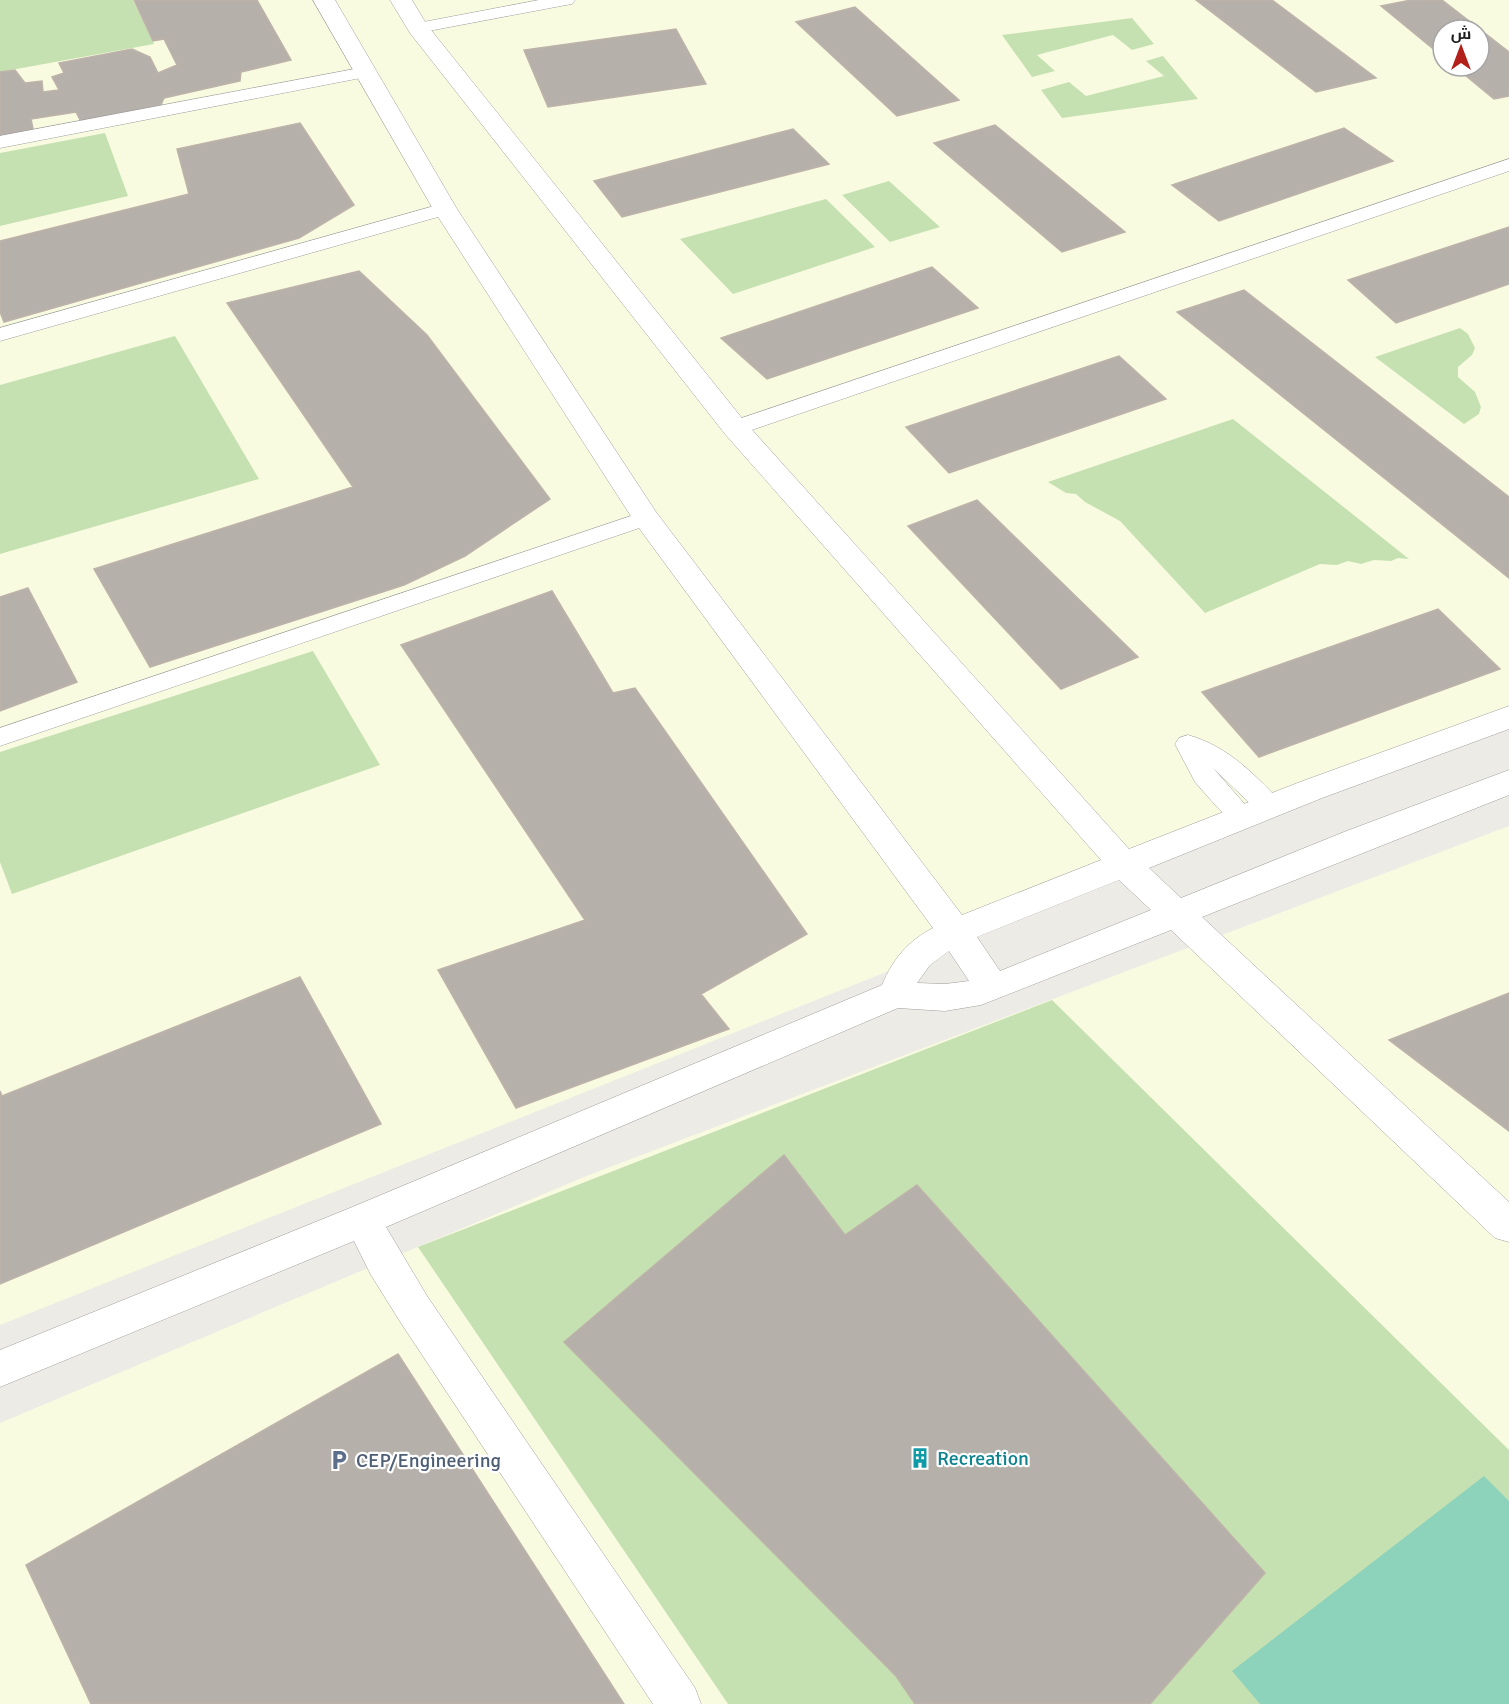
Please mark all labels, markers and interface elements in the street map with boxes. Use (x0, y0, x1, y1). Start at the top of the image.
north arrow (1431, 18, 1491, 78)
text: ش (1451, 24, 1471, 44)
building icon: Recreation (908, 1446, 932, 1470)
place label: Recreation (937, 1446, 1029, 1471)
parking icon: CEP/Engineering (327, 1448, 351, 1472)
place label: CEP/Engineering (356, 1448, 501, 1473)

